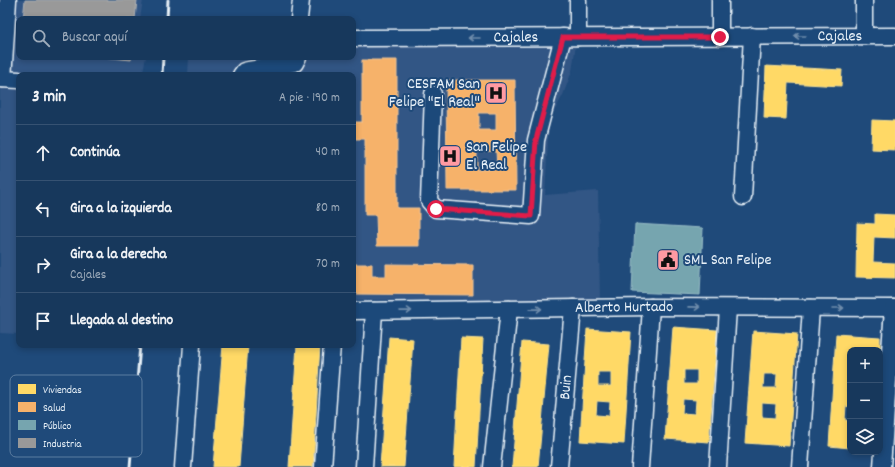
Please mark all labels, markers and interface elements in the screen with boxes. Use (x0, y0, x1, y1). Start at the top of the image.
search box (16, 16, 356, 60)
street label: Cajales (818, 25, 863, 48)
street label: Cajales (494, 26, 539, 49)
icon: search (30, 27, 52, 49)
text: Buscar aquí (62, 27, 127, 49)
route end (711, 28, 729, 46)
one-way arrow (794, 32, 807, 40)
one-way arrow (468, 34, 481, 41)
place label: CESFAM San Felipe "El Real" (389, 73, 480, 114)
hospital icon: CESFAM San Felipe "El Real" (483, 80, 509, 106)
text: 3 min (32, 86, 66, 110)
text: A pie · 190 m (279, 89, 340, 108)
place label: San Felipe El Real (466, 136, 527, 177)
icon: ahead (32, 142, 54, 164)
text: Continúa (70, 142, 120, 164)
text: 40 m (316, 143, 340, 162)
hospital icon: San Felipe El Real (437, 143, 463, 169)
icon: left (32, 198, 54, 220)
text: Gira a la izquierda (70, 198, 171, 220)
text: 80 m (316, 199, 340, 218)
route start (427, 200, 445, 218)
text: Gira a la derecha (70, 244, 167, 266)
public building icon: SML San Felipe (655, 247, 681, 273)
place label: SML San Felipe (684, 249, 772, 272)
icon: right (32, 254, 54, 276)
text: 70 m (316, 255, 340, 274)
text: Cajales (70, 266, 106, 285)
street label: Alberto Hurtado (575, 295, 673, 320)
one-way arrow (687, 304, 700, 311)
one-way arrow (831, 304, 844, 312)
one-way arrow (529, 305, 542, 313)
one-way arrow (399, 307, 412, 314)
icon: arrive (32, 310, 54, 332)
text: Llegada al destino (70, 310, 173, 332)
map controls (847, 347, 883, 455)
button: + (847, 347, 883, 383)
street label: Buin (553, 374, 579, 401)
legend (10, 375, 142, 457)
text: Viviendas (43, 383, 82, 399)
button: − (847, 383, 883, 419)
text: Salud (43, 401, 66, 417)
text: Público (43, 419, 72, 435)
button: layers (847, 419, 883, 455)
text: Industria (43, 437, 82, 453)

